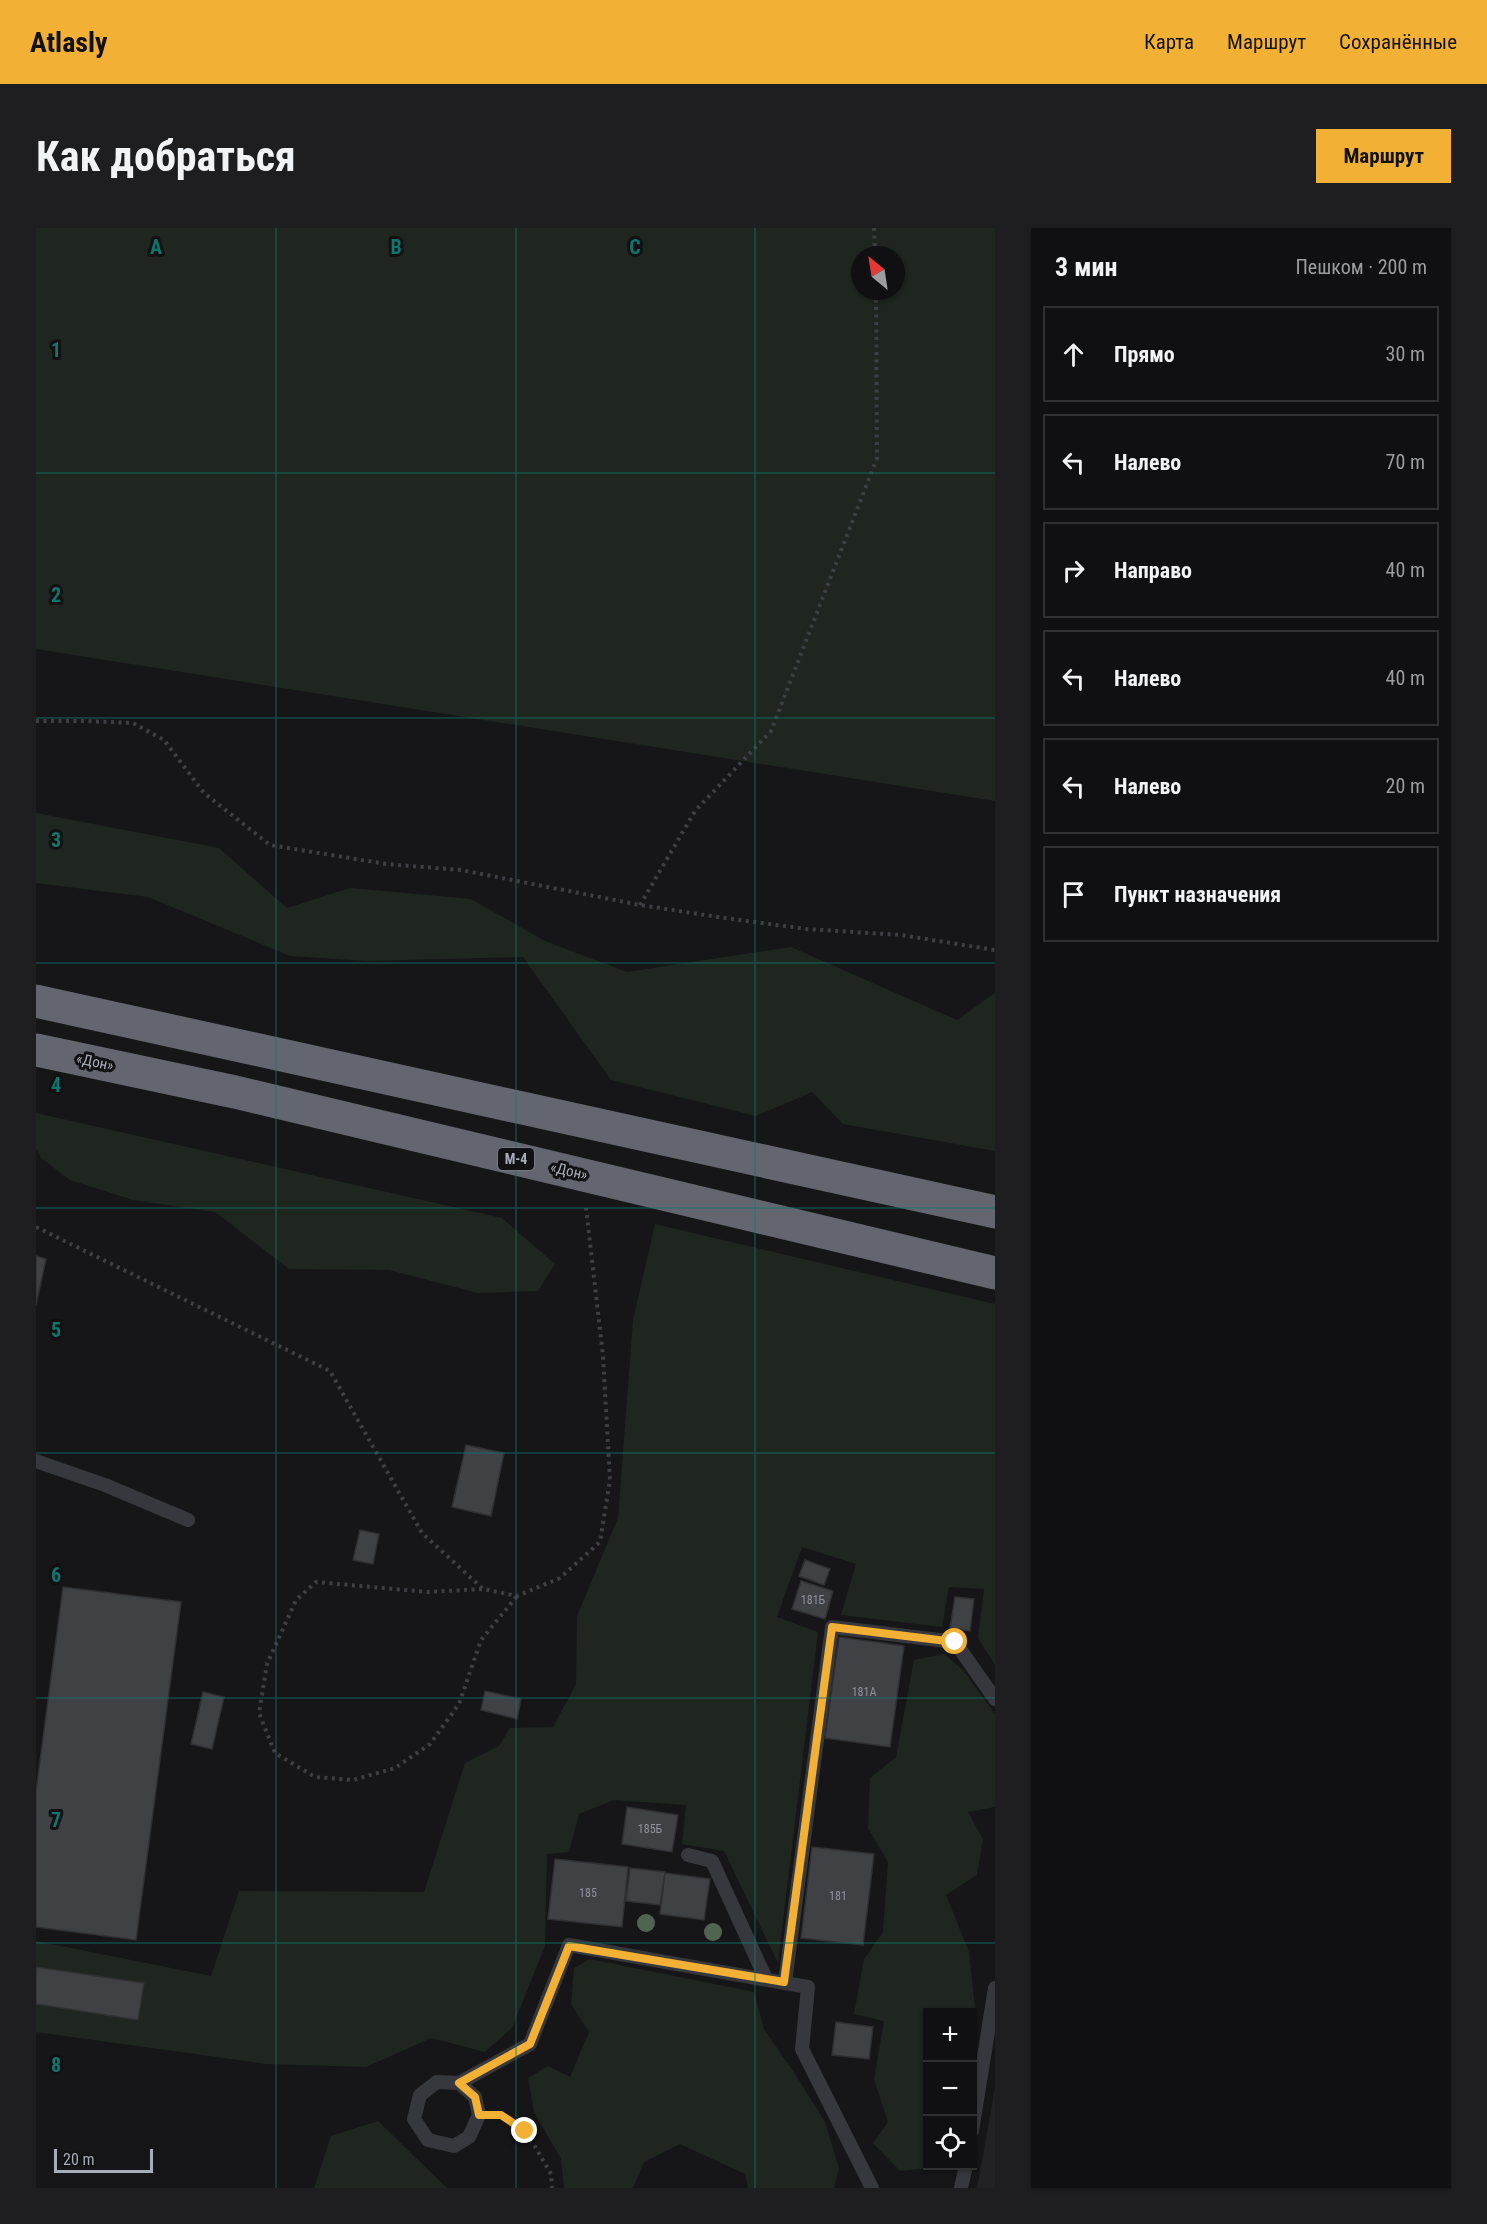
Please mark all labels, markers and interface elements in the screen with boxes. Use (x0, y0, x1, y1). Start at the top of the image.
text: Atlasly (30, 26, 108, 59)
text: Карта (1144, 30, 1194, 54)
text: Маршрут (1227, 30, 1306, 54)
text: Сохранённые (1339, 30, 1457, 54)
button: Маршрут (1316, 129, 1451, 183)
text: Как добраться (36, 132, 296, 181)
text: A (150, 235, 162, 259)
text: B (390, 235, 402, 259)
text: C (629, 235, 641, 259)
north arrow (851, 246, 905, 300)
text: 3 мин (1055, 252, 1117, 282)
text: Пешком · 200 m (1295, 255, 1427, 279)
text: 1 (51, 338, 61, 362)
icon: ahead (1057, 338, 1090, 371)
text: Прямо (1114, 342, 1175, 367)
text: 30 m (1386, 342, 1425, 366)
icon: left (1057, 446, 1090, 479)
text: Налево (1114, 450, 1181, 475)
text: 70 m (1386, 450, 1425, 474)
icon: right (1057, 554, 1090, 587)
text: Направо (1114, 558, 1192, 583)
text: 40 m (1386, 558, 1425, 582)
text: 2 (51, 583, 61, 607)
icon: left (1057, 662, 1090, 695)
text: Налево (1114, 666, 1181, 691)
text: 40 m (1386, 666, 1425, 690)
icon: left (1057, 770, 1090, 803)
text: Налево (1114, 774, 1181, 799)
text: 20 m (1386, 774, 1425, 798)
text: 3 (51, 828, 61, 852)
icon: arrive (1057, 878, 1090, 911)
text: Пункт назначения (1114, 882, 1281, 907)
street label: «Дон» (75, 1049, 115, 1075)
text: 4 (51, 1073, 61, 1097)
road number: М-4 (498, 1148, 534, 1170)
street label: «Дон» (549, 1158, 589, 1184)
text: 5 (51, 1318, 61, 1342)
text: 6 (51, 1563, 61, 1587)
house number: 181Б (801, 1593, 826, 1607)
route start (941, 1628, 967, 1654)
house number: 181А (852, 1685, 876, 1699)
text: 7 (51, 1808, 61, 1832)
house number: 185Б (638, 1822, 663, 1836)
house number: 185 (579, 1886, 597, 1900)
house number: 181 (829, 1889, 847, 1903)
map controls (923, 2008, 977, 2170)
button: + (923, 2008, 977, 2062)
text: 8 (51, 2053, 61, 2077)
button: − (923, 2062, 977, 2116)
button: locate (923, 2116, 977, 2170)
route end (511, 2117, 537, 2143)
scale bar (54, 2146, 153, 2174)
text: 20 m (63, 2150, 95, 2169)

